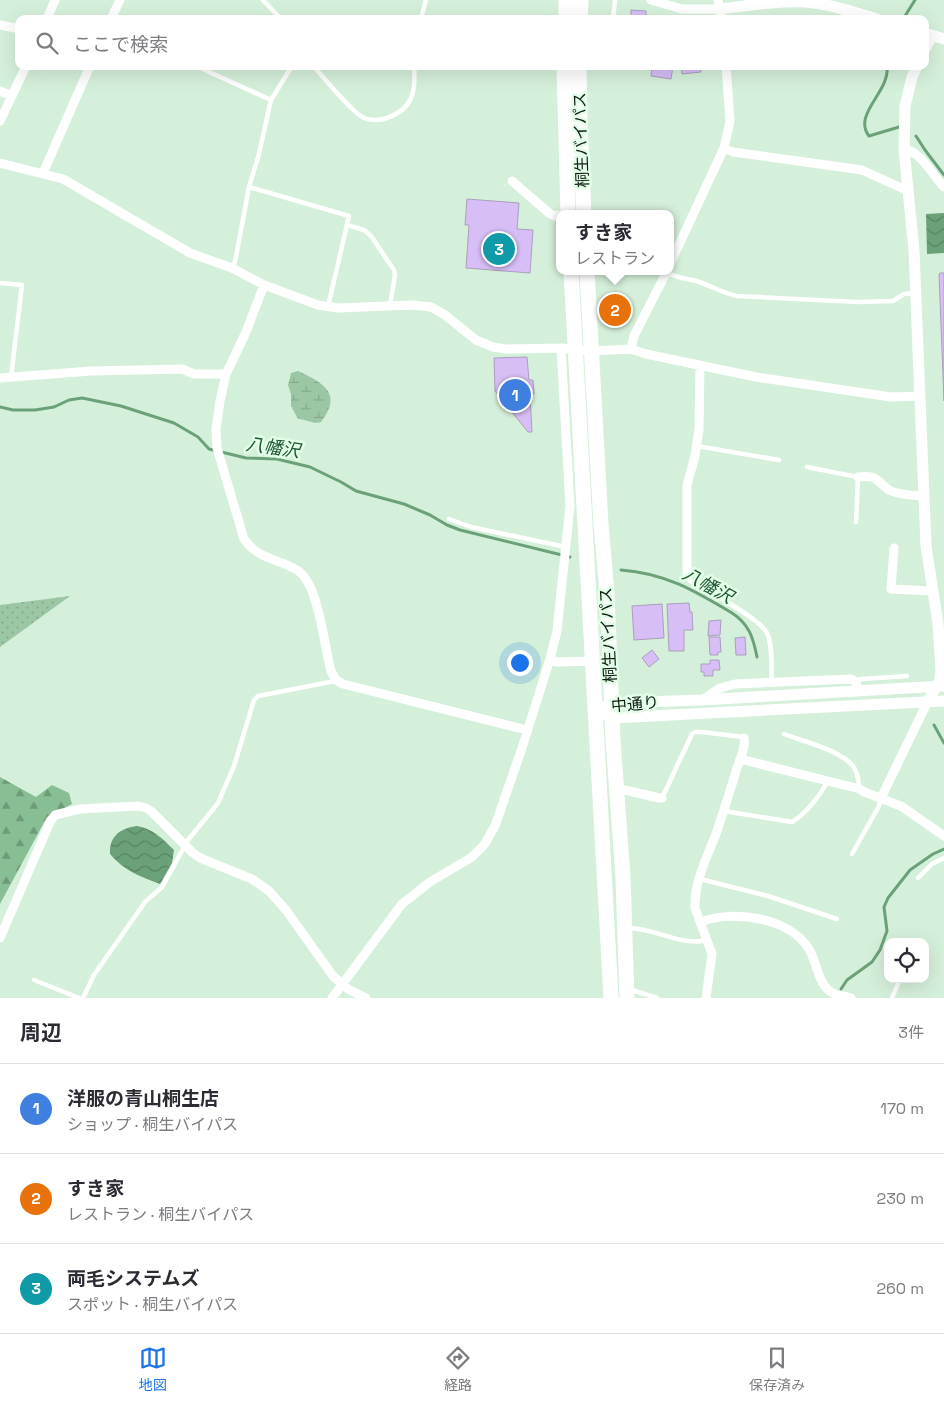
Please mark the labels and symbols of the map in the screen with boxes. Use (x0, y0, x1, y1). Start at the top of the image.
street label: 桐生バイパス (569, 92, 593, 188)
pin: 3 (483, 230, 515, 268)
pin: 2 (599, 291, 631, 329)
pin: 1 (499, 376, 531, 414)
water label: 八幡沢 (245, 432, 303, 462)
water label: 八幡沢 (679, 562, 739, 609)
street label: 桐生バイパス (595, 587, 621, 683)
your location (507, 650, 533, 676)
street label: 中通り (610, 691, 660, 717)

